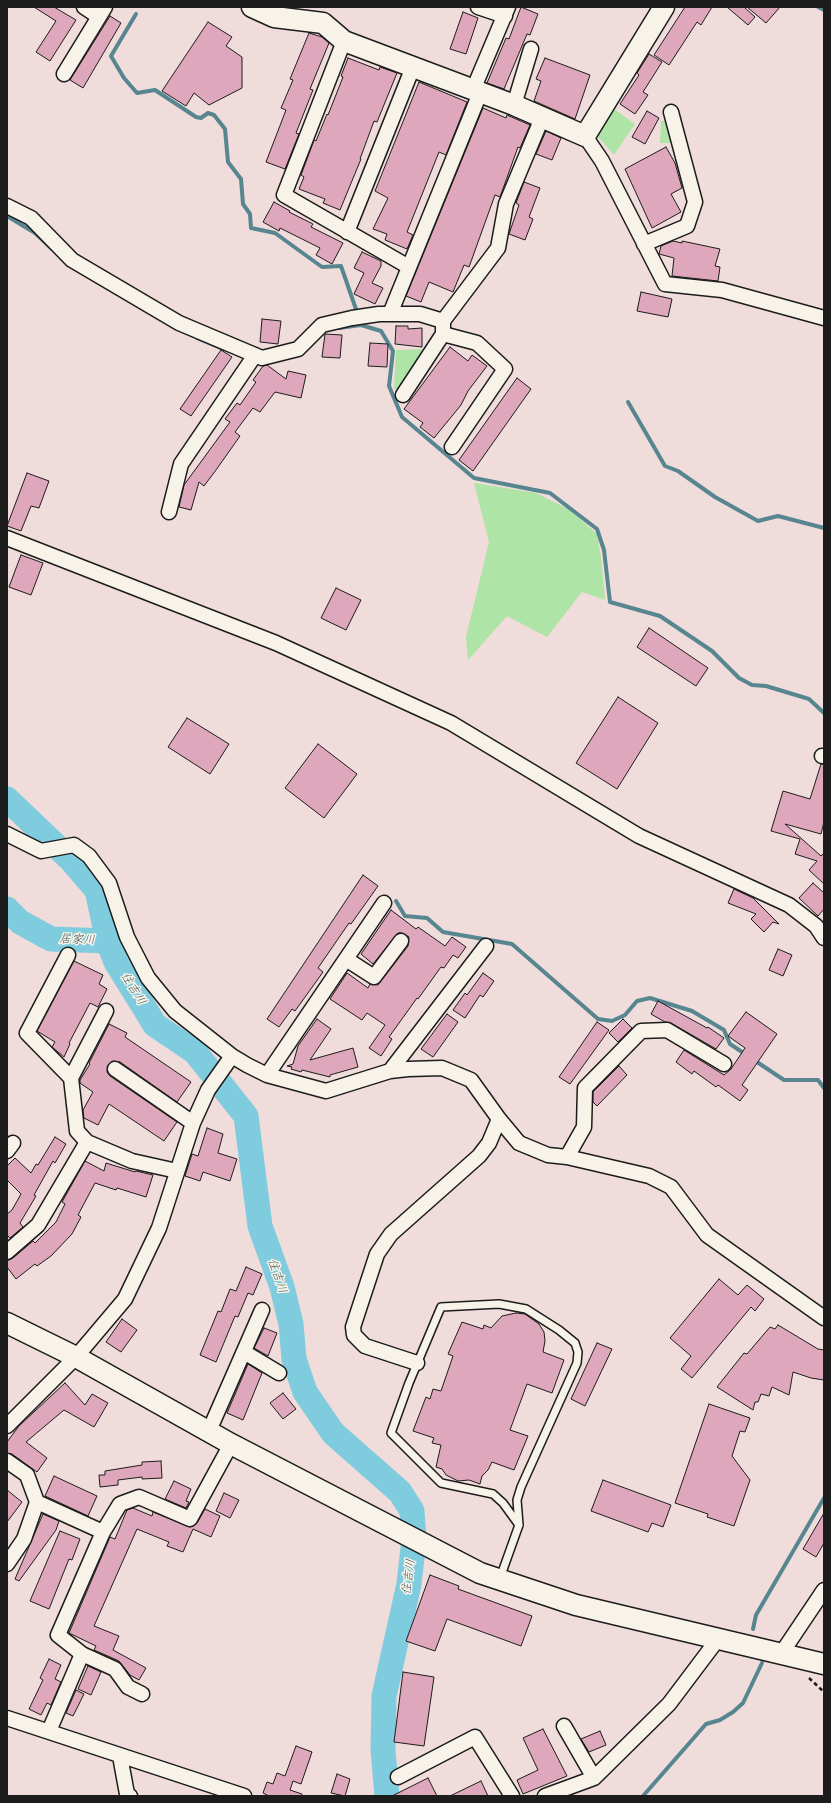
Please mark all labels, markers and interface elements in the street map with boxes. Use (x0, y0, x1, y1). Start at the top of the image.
water label: 居家川 (59, 932, 95, 948)
water label: 住吉川 (117, 970, 149, 1008)
water label: 住吉川 (264, 1257, 290, 1295)
water label: 住吉川 (399, 1558, 419, 1596)

